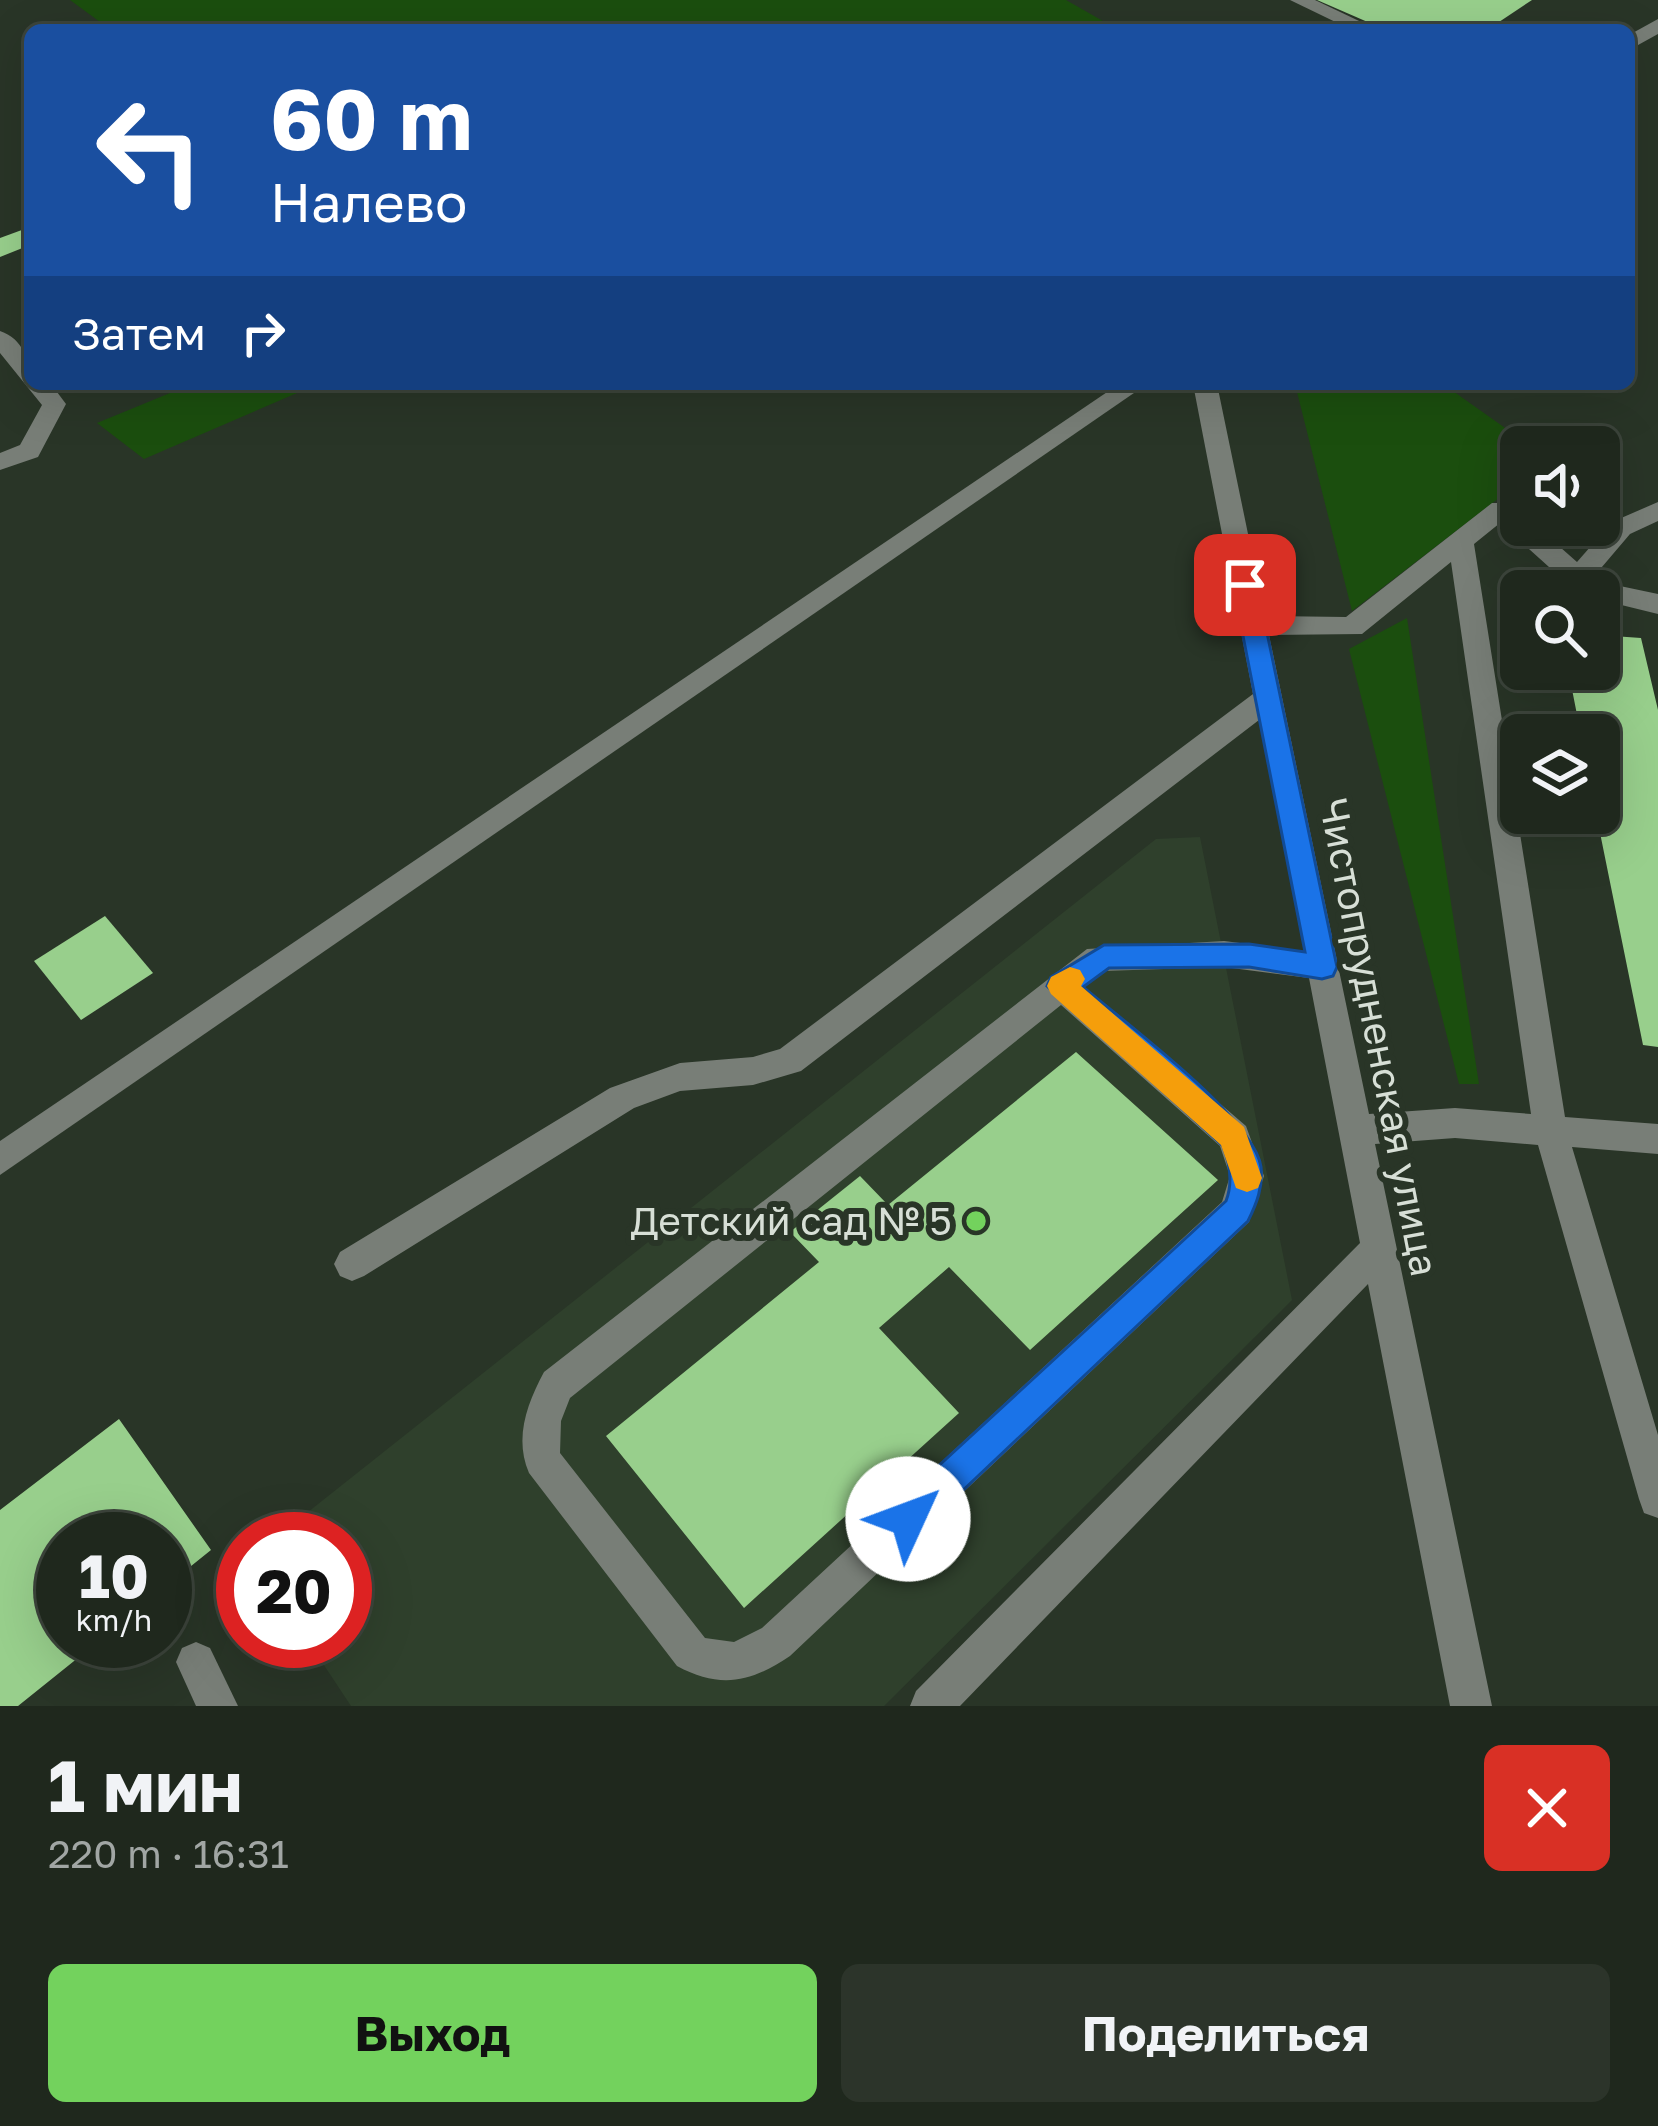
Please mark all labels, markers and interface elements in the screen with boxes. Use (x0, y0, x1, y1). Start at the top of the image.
text: 60 m (270, 68, 472, 168)
icon: left (72, 72, 228, 228)
text: Налево (270, 169, 467, 234)
icon: right (230, 300, 296, 366)
text: Затем (72, 306, 206, 360)
map controls (1500, 426, 1620, 834)
button: sound (1500, 426, 1620, 546)
pin (1194, 534, 1296, 636)
icon: arrive (1212, 552, 1278, 618)
button: search (1500, 570, 1620, 690)
button: layers (1500, 714, 1620, 834)
street label: Чистопрудненская улица (1310, 794, 1449, 1280)
place label: Детский сад № 5 (630, 1197, 952, 1244)
marker: Детский сад № 5 (963, 1208, 989, 1234)
position arrow (845, 1456, 971, 1582)
speed limit sign: 20 (216, 1512, 372, 1668)
text: 10 (79, 1539, 149, 1611)
text: km/h (76, 1602, 152, 1638)
text: 1 мин (48, 1741, 243, 1828)
button: close (1484, 1745, 1610, 1871)
text: 220 m · 16:31 (48, 1830, 289, 1877)
button: Выход (48, 1964, 817, 2102)
button: Поделиться (841, 1964, 1610, 2102)

